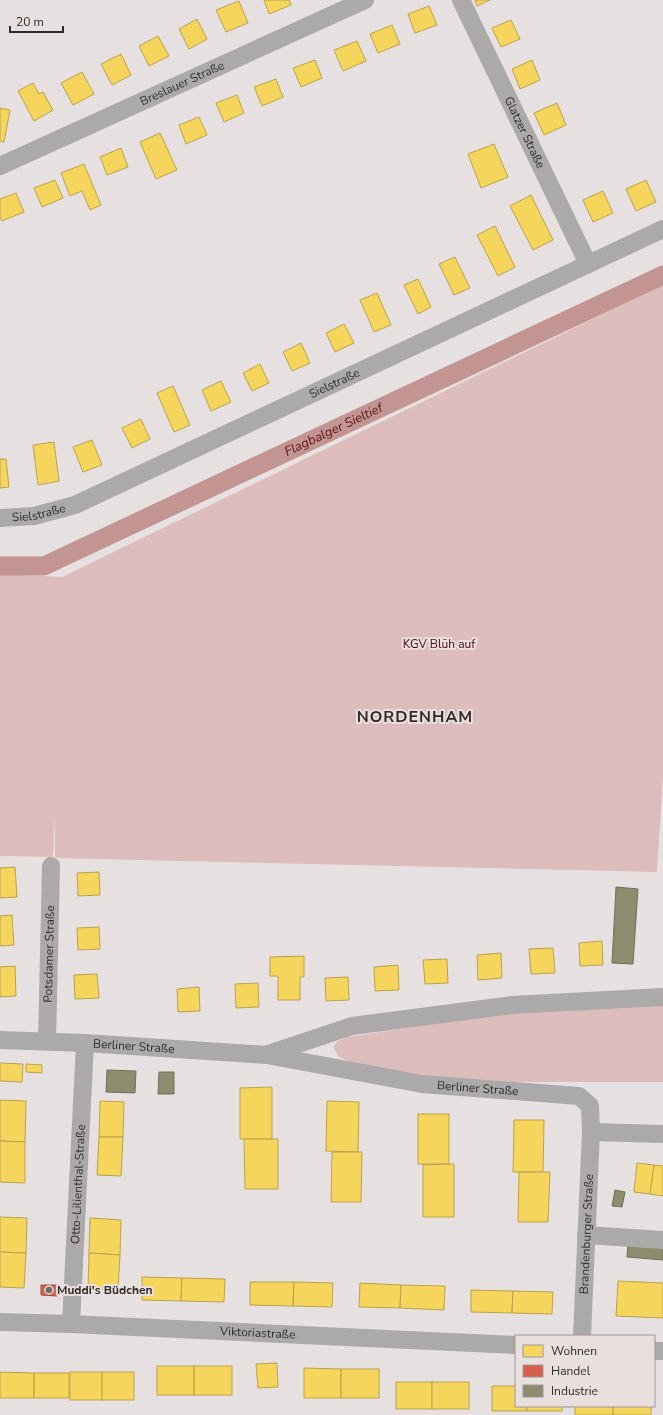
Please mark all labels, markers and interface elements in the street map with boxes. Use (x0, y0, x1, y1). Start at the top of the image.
scale bar (10, 8, 63, 34)
text: 20 m (16, 14, 44, 30)
street label: Breslauer Straße (137, 57, 227, 109)
street label: Glatzer Straße (501, 94, 549, 171)
street label: Sielstraße (306, 364, 362, 402)
water label: Flagbalger Sieltief (281, 398, 387, 461)
street label: Sielstraße (11, 500, 67, 525)
park label: KGV Blüh auf (403, 636, 476, 652)
district label: NORDENHAM (357, 706, 473, 728)
street label: Potsdamer Straße (40, 905, 58, 1003)
street label: Berliner Straße (93, 1036, 175, 1057)
street label: Berliner Straße (436, 1077, 519, 1099)
street label: Otto-Lilienthal-Straße (67, 1124, 89, 1244)
street label: Brandenburger Straße (576, 1174, 597, 1295)
place label: Muddi's Büdchen (57, 1282, 152, 1298)
marker: Muddi's Büdchen (44, 1285, 54, 1295)
street label: Viktoriastraße (219, 1323, 296, 1343)
legend (515, 1335, 655, 1407)
text: Wohnen (551, 1343, 597, 1359)
text: Handel (551, 1363, 591, 1379)
text: Industrie (551, 1383, 598, 1399)

